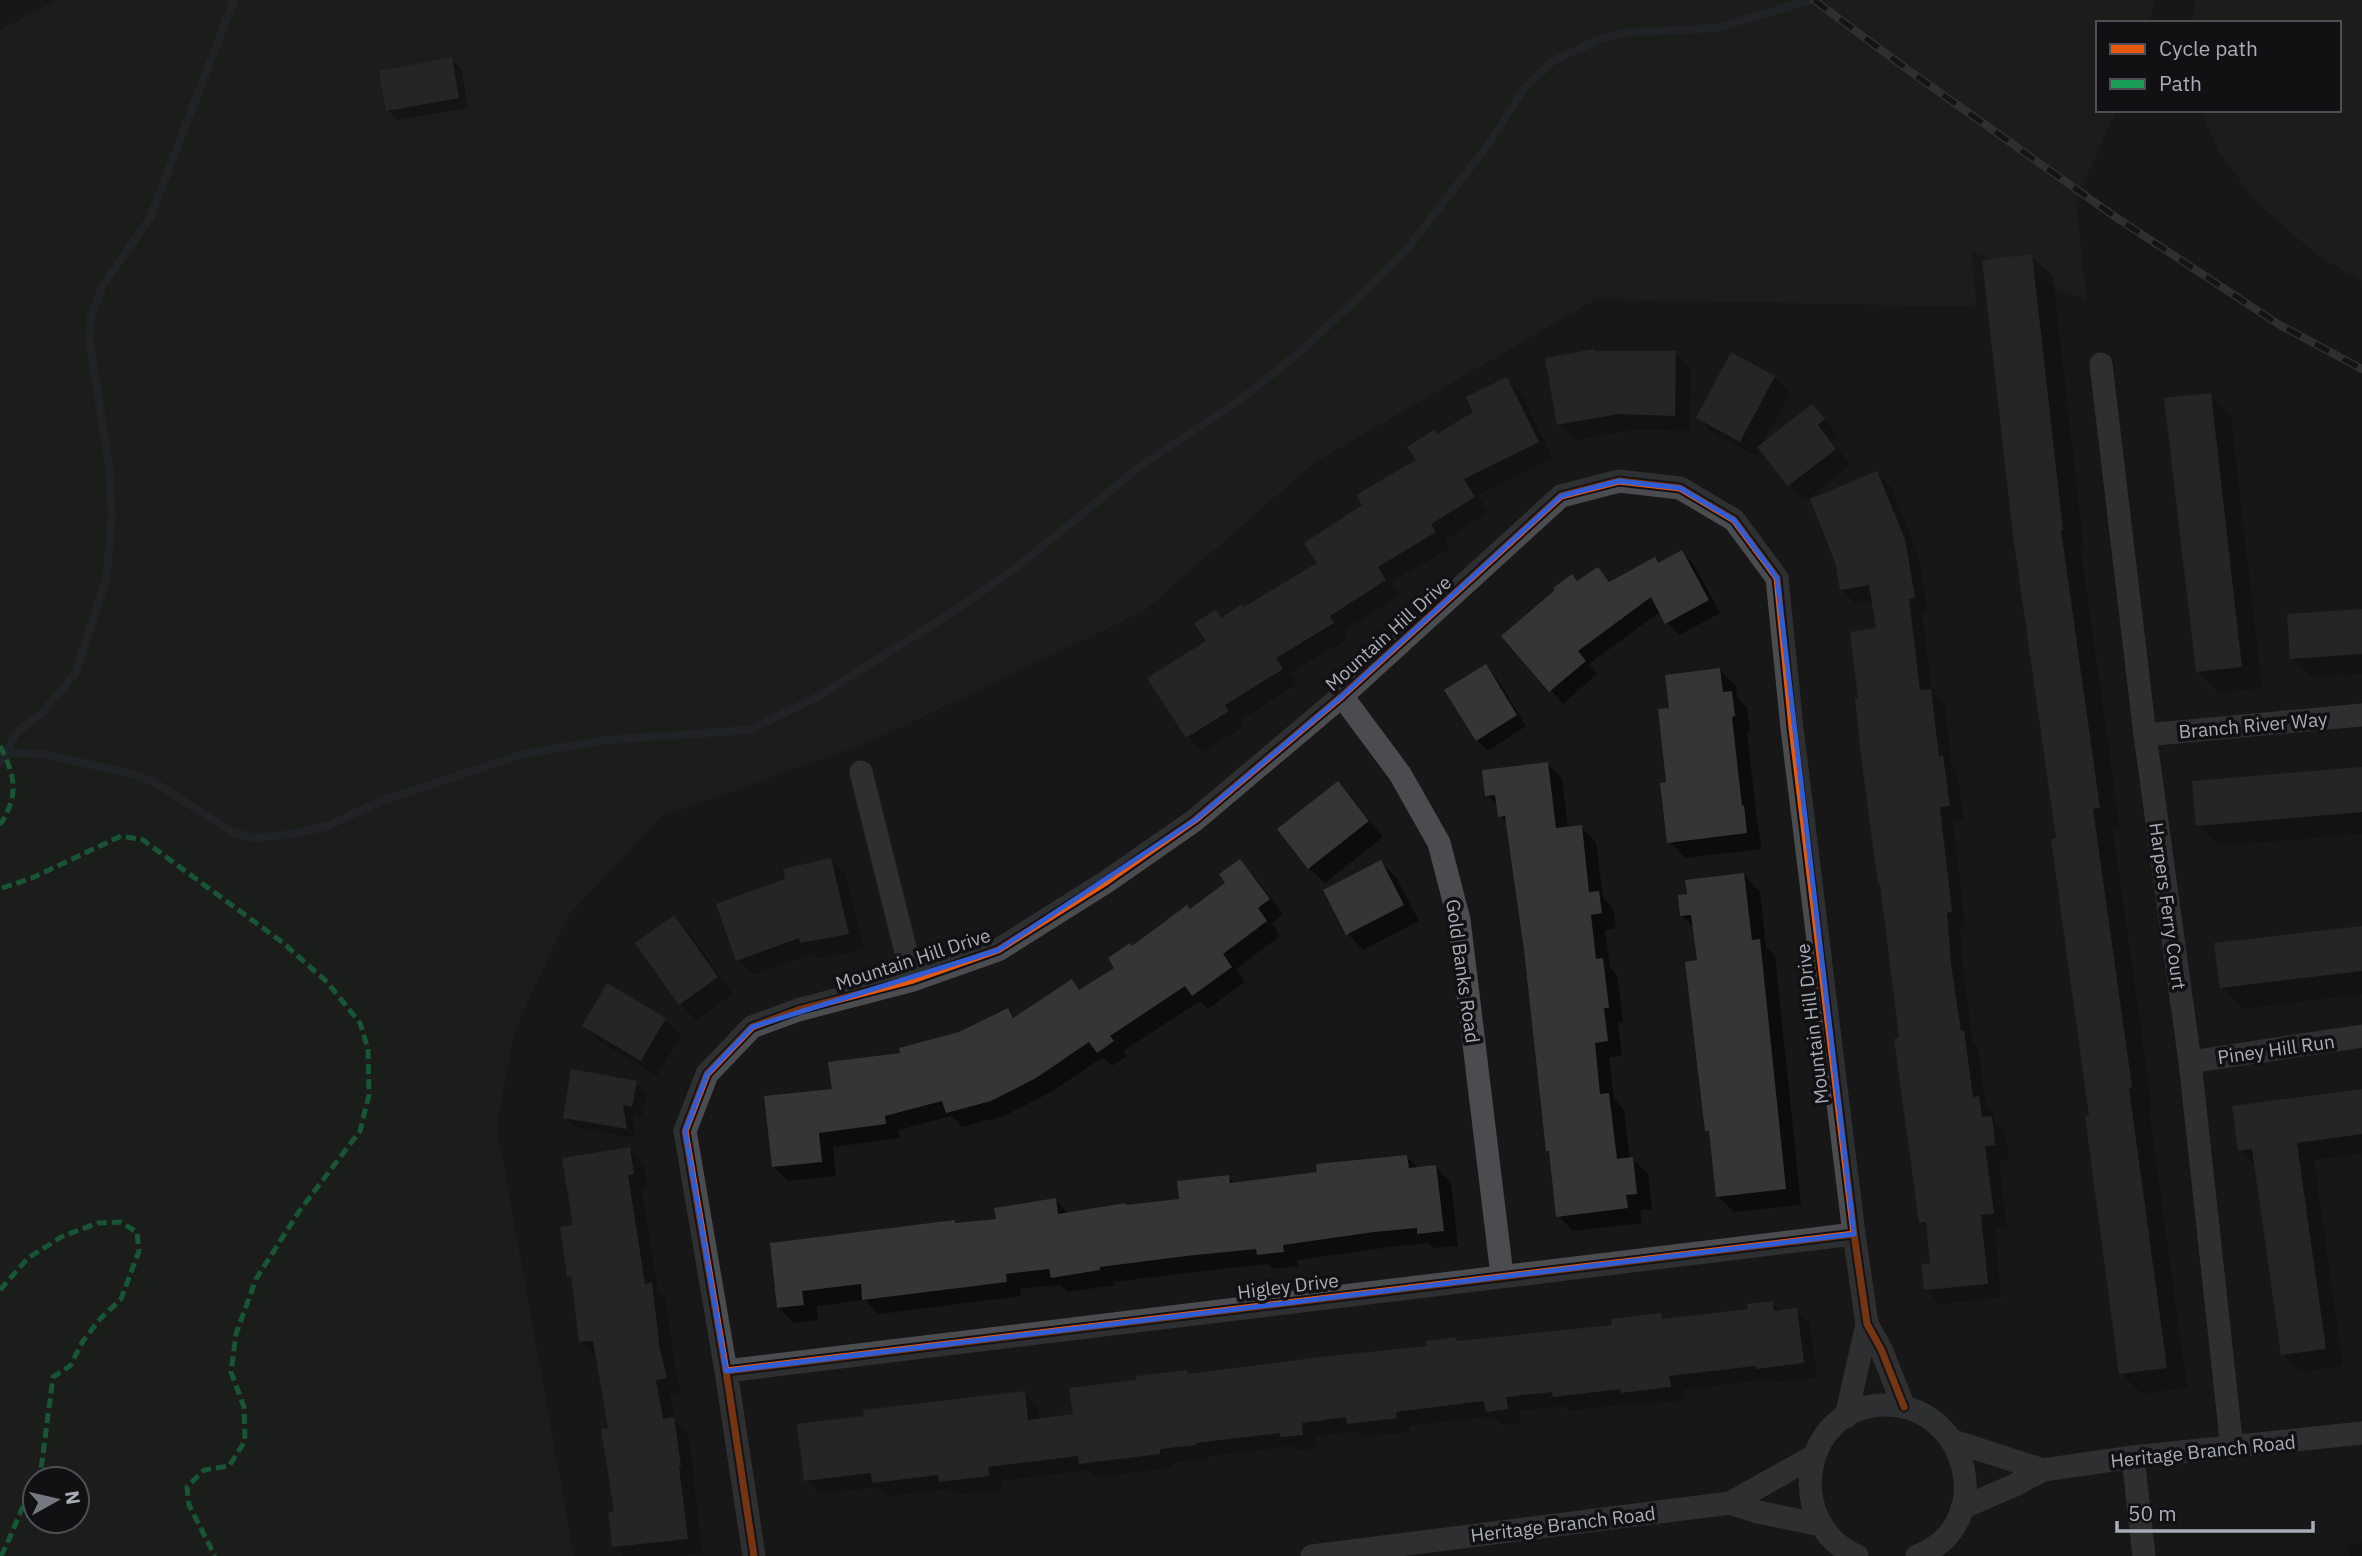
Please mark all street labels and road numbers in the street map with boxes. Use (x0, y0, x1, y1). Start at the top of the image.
street label: Mountain Hill Drive (1320, 570, 1456, 696)
street label: Branch River Way (2178, 706, 2329, 743)
street label: Harpers Ferry Court (2144, 821, 2192, 991)
street label: Gold Banks Road (1441, 897, 1485, 1045)
street label: Mountain Hill Drive (832, 923, 994, 995)
street label: Mountain Hill Drive (1790, 942, 1834, 1106)
street label: Piney Hill Run (2216, 1029, 2336, 1069)
street label: Higley Drive (1236, 1268, 1340, 1304)
street label: Heritage Branch Road (2109, 1429, 2297, 1473)
street label: Heritage Branch Road (1469, 1501, 1657, 1547)

